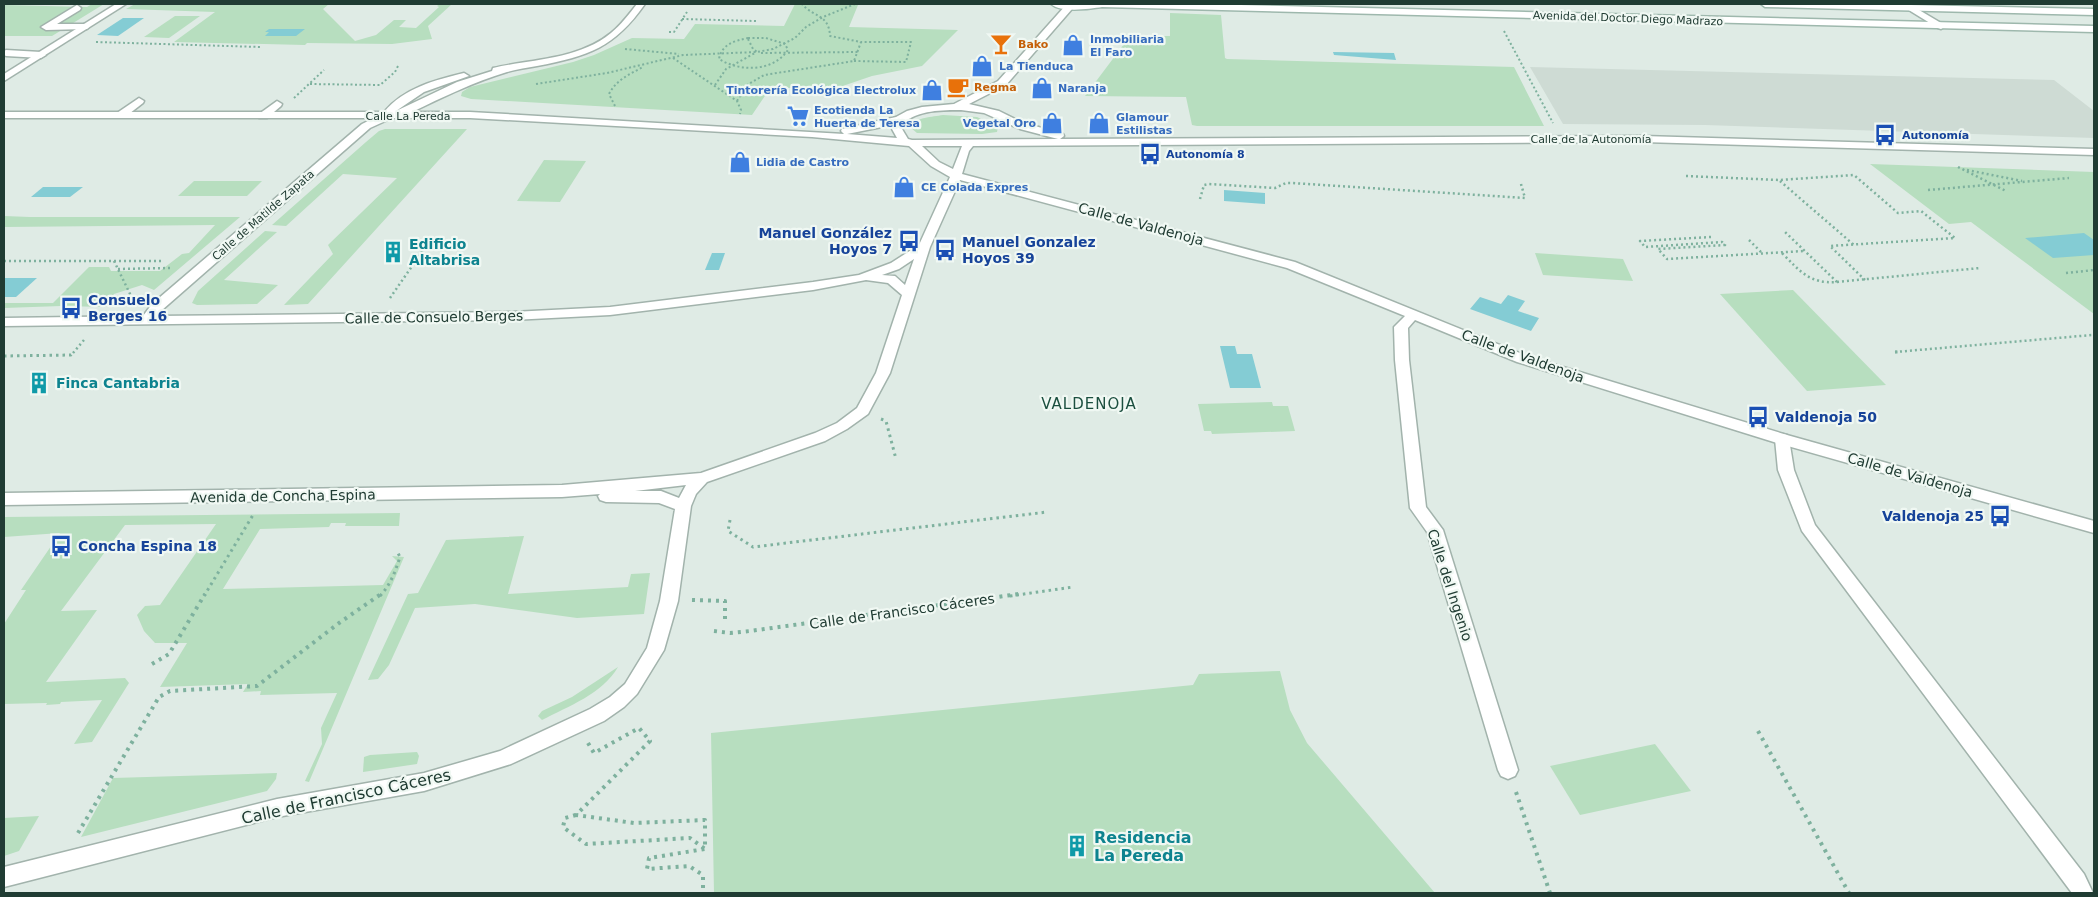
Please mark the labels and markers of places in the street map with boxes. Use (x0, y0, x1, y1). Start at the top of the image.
bar icon: Bako (988, 31, 1014, 57)
shop icon: Inmobiliaria El Faro (1060, 32, 1086, 58)
place label: Inmobiliaria El Faro (1090, 33, 1164, 59)
place label: Bako (1018, 38, 1049, 51)
shop icon: La Tienduca (969, 53, 995, 79)
place label: La Tienduca (999, 60, 1073, 73)
cafe icon: Regma (945, 74, 971, 100)
shop icon: Naranja (1029, 75, 1055, 101)
shop icon: Tintorería Ecológica Electrolux (919, 77, 945, 103)
place label: Regma (974, 81, 1017, 94)
place label: Naranja (1058, 82, 1107, 95)
place label: Tintorería Ecológica Electrolux (726, 84, 916, 97)
supermarket icon: Ecotienda La Huerta de Teresa (785, 103, 811, 129)
place label: Ecotienda La Huerta de Teresa (814, 104, 920, 130)
shop icon: Vegetal Oro (1039, 110, 1065, 136)
shop icon: Glamour Estilistas (1086, 110, 1112, 136)
place label: Glamour Estilistas (1116, 111, 1173, 137)
place label: Vegetal Oro (963, 117, 1036, 130)
bus stop icon: Autonomía (1872, 122, 1898, 148)
place label: Autonomía (1902, 129, 1969, 142)
bus stop icon: Autonomía 8 (1137, 141, 1163, 167)
place label: Autonomía 8 (1166, 148, 1245, 161)
shop icon: Lidia de Castro (727, 149, 753, 175)
place label: Lidia de Castro (756, 156, 850, 169)
shop icon: CE Colada Expres (891, 174, 917, 200)
place label: CE Colada Expres (921, 181, 1029, 194)
place label: Manuel González Hoyos 7 (758, 225, 892, 257)
bus stop icon: Manuel González Hoyos 7 (896, 228, 922, 254)
place label: Manuel Gonzalez Hoyos 39 (962, 234, 1096, 266)
place label: Edificio Altabrisa (409, 236, 480, 268)
bus stop icon: Manuel Gonzalez Hoyos 39 (932, 237, 958, 263)
building icon: Edificio Altabrisa (380, 239, 406, 265)
place label: Consuelo Berges 16 (88, 292, 167, 324)
bus stop icon: Consuelo Berges 16 (58, 295, 84, 321)
building icon: Finca Cantabria (26, 370, 52, 396)
place label: Finca Cantabria (56, 375, 180, 391)
bus stop icon: Valdenoja 50 (1745, 404, 1771, 430)
place label: Valdenoja 50 (1775, 409, 1877, 425)
bus stop icon: Valdenoja 25 (1987, 503, 2013, 529)
place label: Valdenoja 25 (1882, 508, 1984, 524)
bus stop icon: Concha Espina 18 (48, 533, 74, 559)
place label: Concha Espina 18 (78, 538, 217, 554)
place label: Residencia La Pereda (1094, 828, 1192, 865)
building icon: Residencia La Pereda (1064, 833, 1090, 859)

